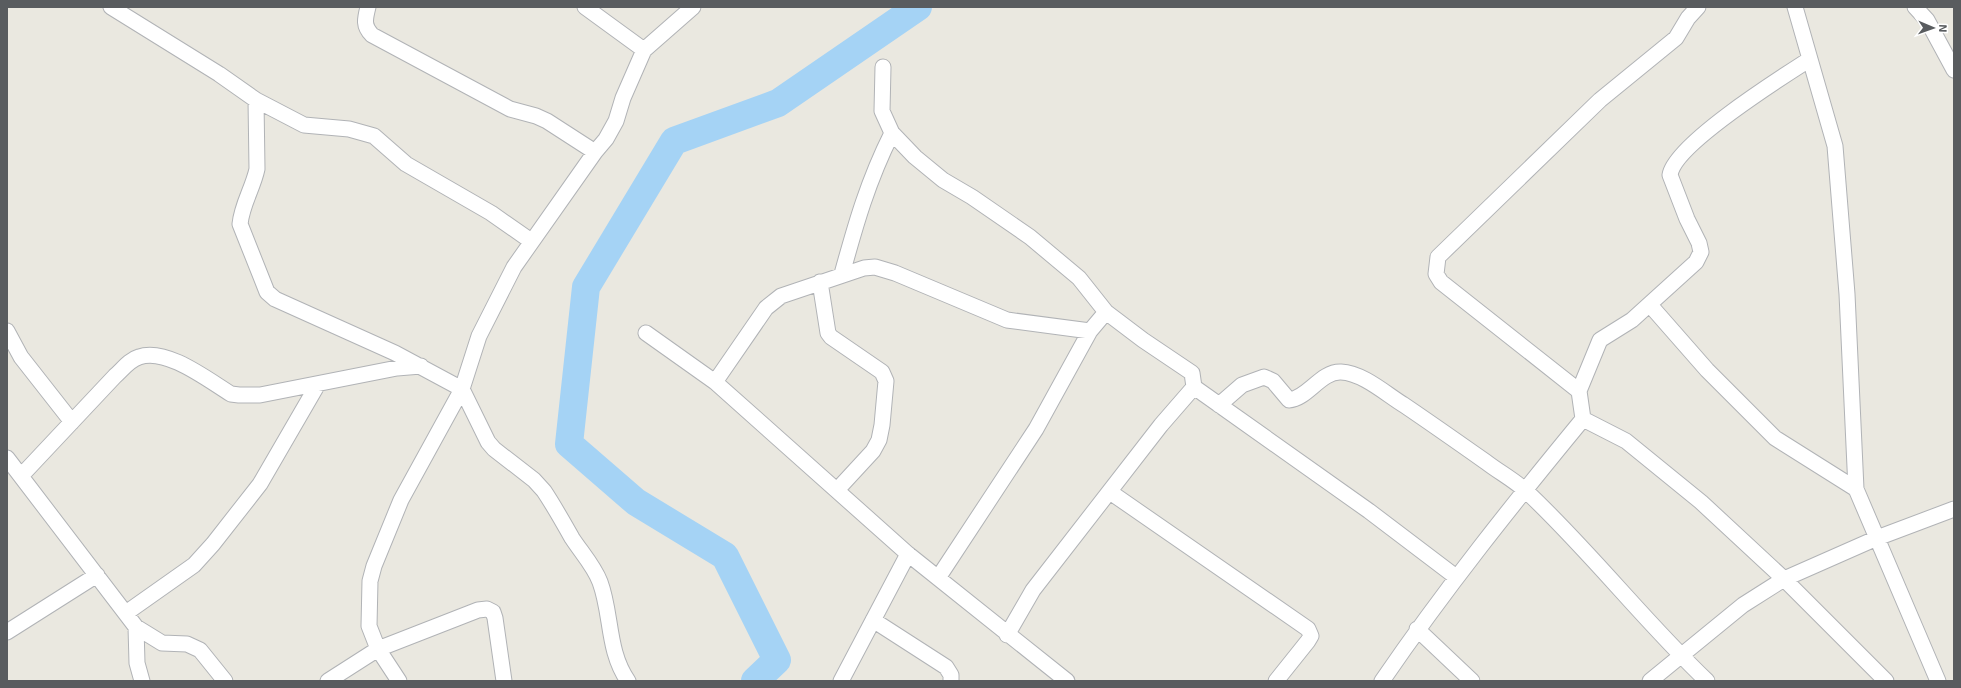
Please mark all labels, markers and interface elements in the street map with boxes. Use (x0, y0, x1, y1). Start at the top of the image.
north arrow (1913, 8, 1953, 48)
text: N (1937, 24, 1950, 33)

